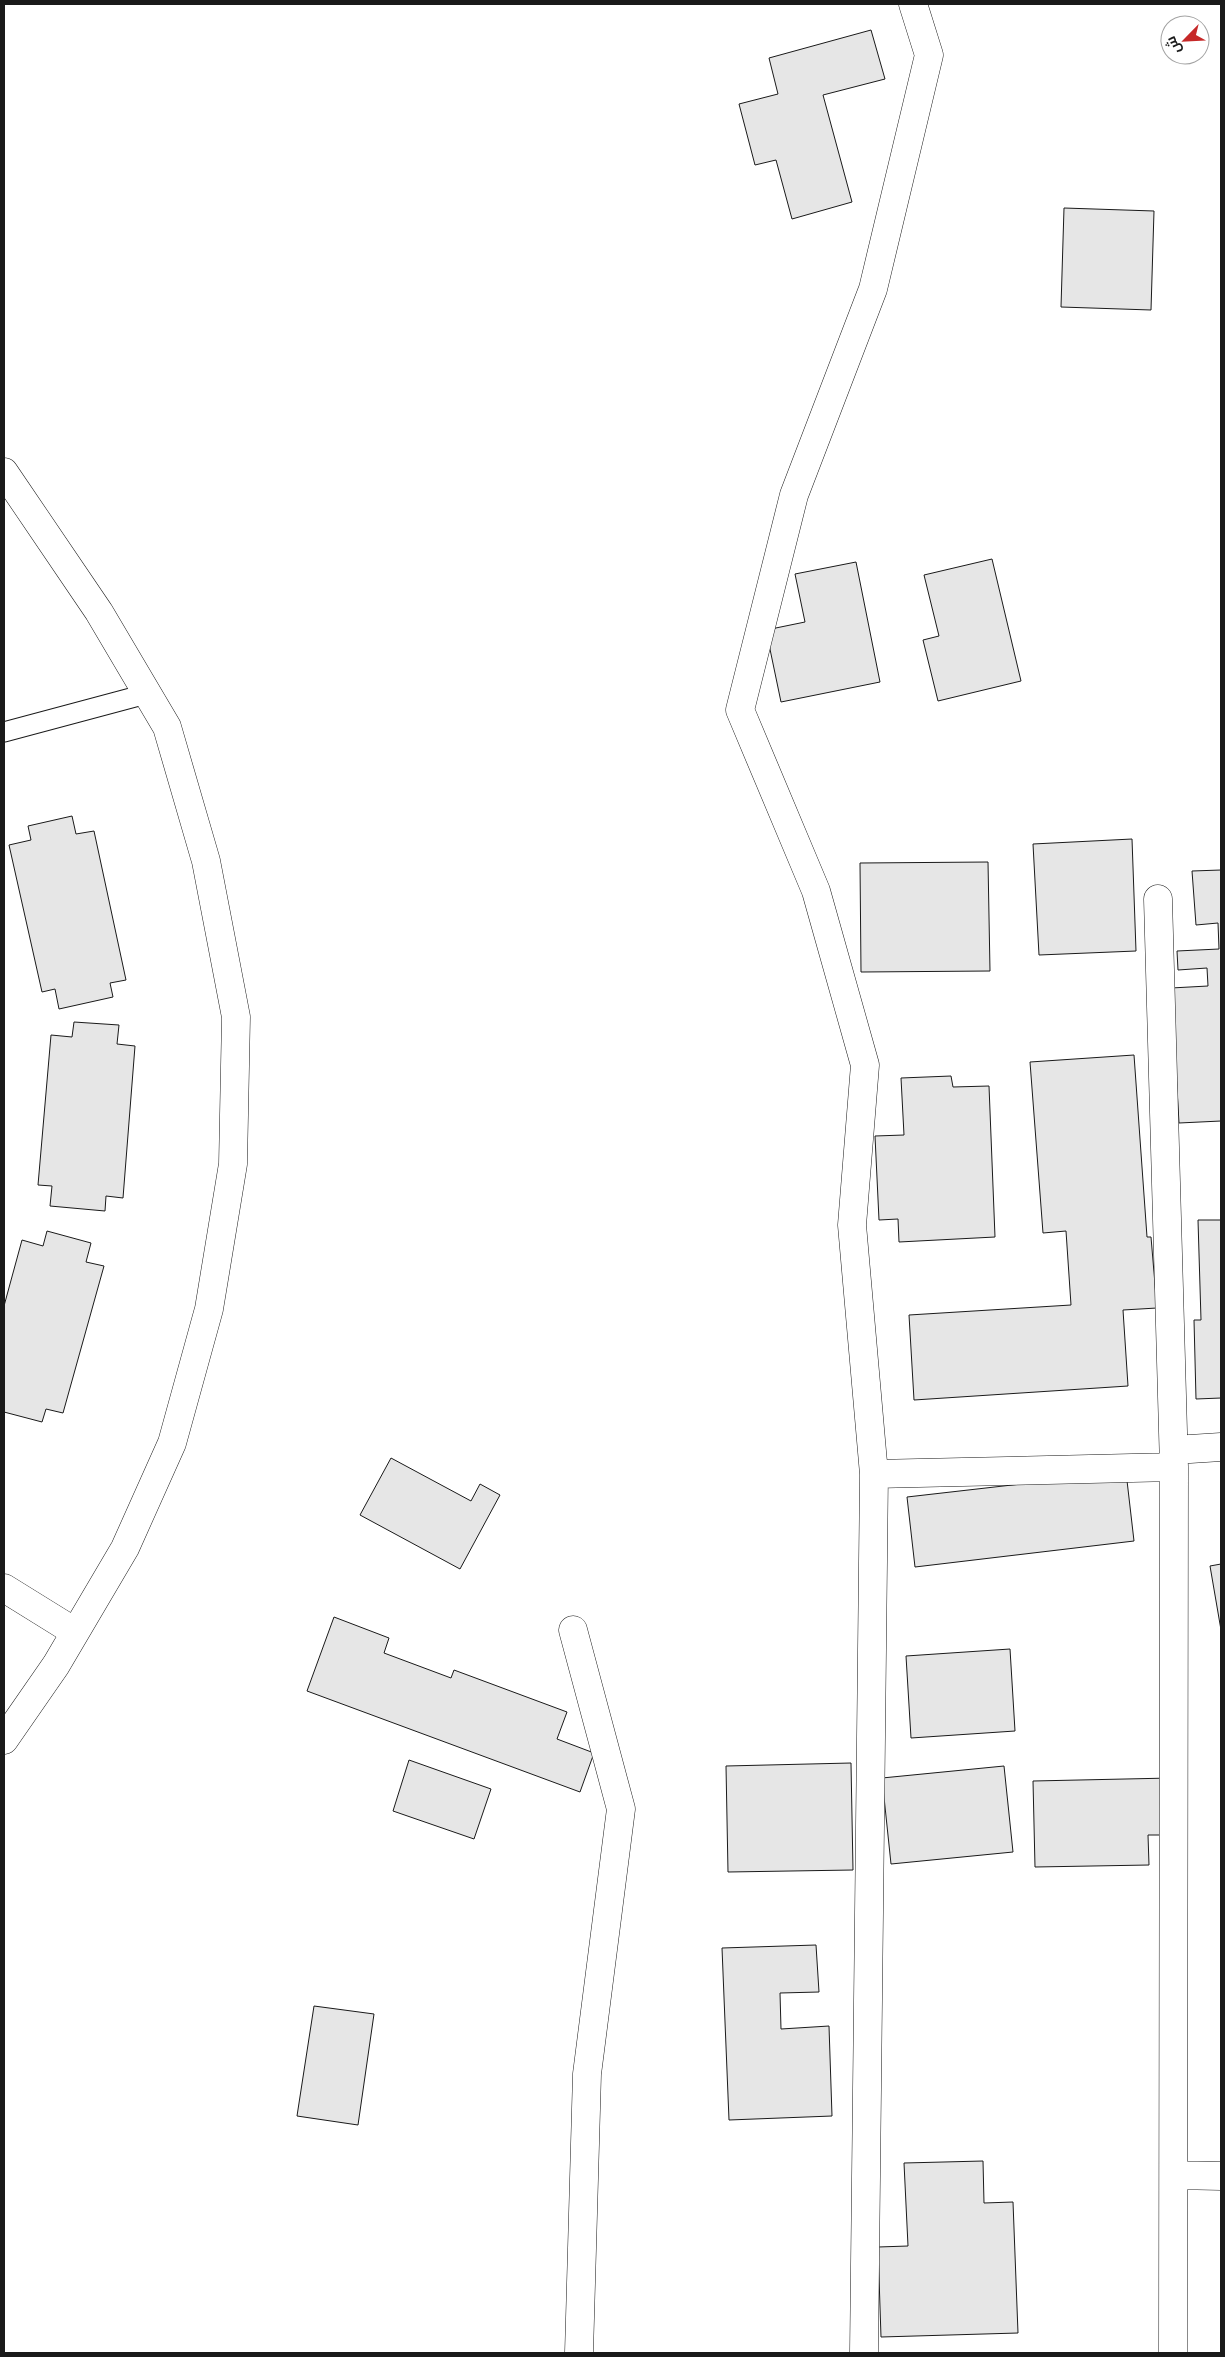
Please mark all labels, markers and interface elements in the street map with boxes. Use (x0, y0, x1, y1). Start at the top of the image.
north arrow (1160, 15, 1210, 65)
text: ش (1162, 33, 1185, 57)

